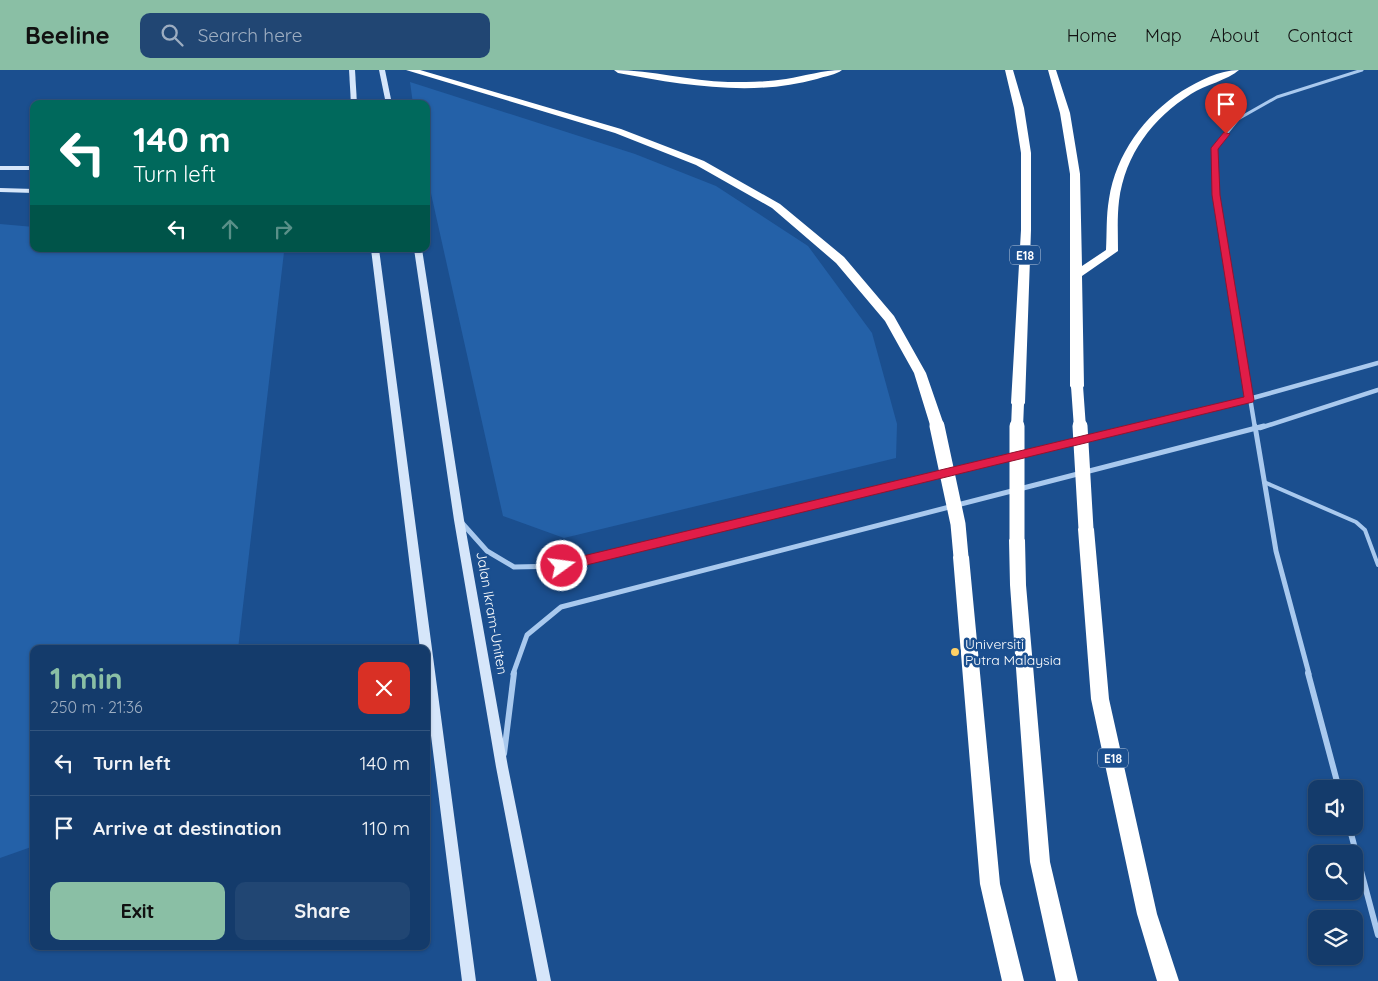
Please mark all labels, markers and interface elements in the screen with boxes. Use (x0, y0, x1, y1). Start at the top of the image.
search box (140, 13, 490, 58)
text: Beeline (25, 20, 110, 50)
icon: search (158, 21, 186, 49)
text: Search here (198, 23, 303, 47)
text: Home (1067, 24, 1117, 47)
text: Map (1145, 24, 1182, 47)
text: About (1210, 24, 1260, 47)
text: Contact (1288, 24, 1353, 47)
pin (1205, 83, 1247, 134)
icon: arrive (1212, 90, 1240, 118)
text: 140 m (133, 117, 231, 161)
icon: left (50, 120, 115, 185)
text: Turn left (133, 160, 216, 188)
icon: left (163, 215, 191, 243)
icon: ahead (216, 215, 244, 243)
icon: right (269, 215, 297, 243)
road number: E18 (1010, 246, 1040, 264)
position arrow (535, 539, 587, 591)
street label: Jalan Ikram-Uniten (472, 550, 512, 676)
place label: Universiti Putra Malaysia (965, 635, 1061, 669)
marker: Universiti Putra Malaysia (949, 646, 961, 658)
text: 1 min (50, 659, 123, 697)
button: close (358, 662, 410, 714)
text: 250 m · 21:36 (50, 697, 143, 717)
road number: E18 (1098, 748, 1128, 768)
icon: left (50, 749, 78, 777)
text: Turn left (93, 751, 171, 775)
text: 140 m (359, 751, 410, 775)
map controls (1308, 780, 1363, 965)
button: sound (1308, 780, 1363, 835)
icon: arrive (50, 814, 78, 842)
text: Arrive at destination (93, 816, 282, 840)
text: 110 m (362, 816, 410, 840)
button: search (1308, 845, 1363, 900)
button: Exit (50, 882, 225, 940)
button: Share (235, 882, 410, 940)
button: layers (1308, 910, 1363, 965)

